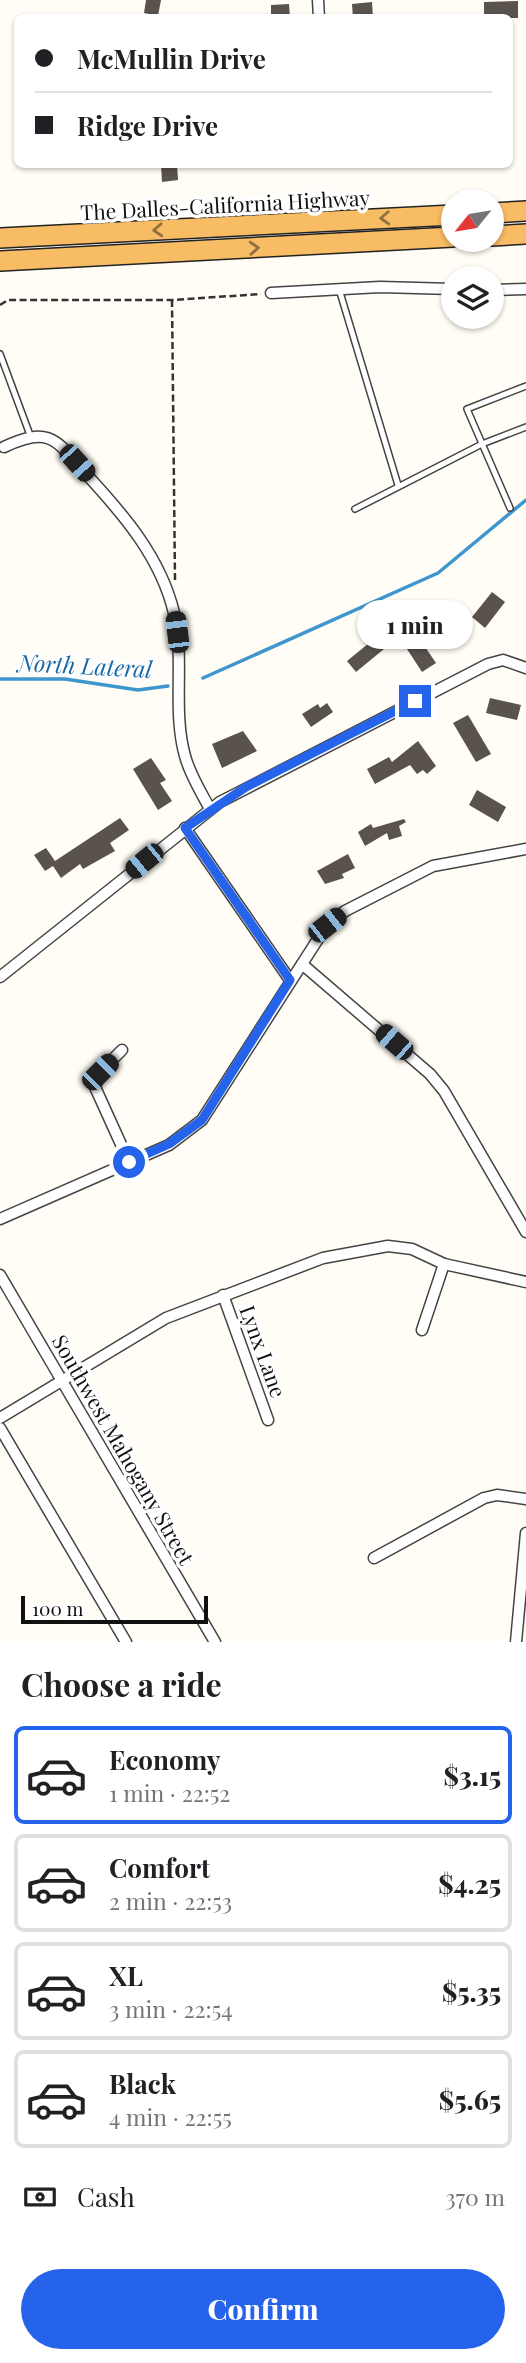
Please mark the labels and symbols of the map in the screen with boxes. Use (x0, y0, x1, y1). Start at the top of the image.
street label: The Dalles-California Highway (80, 182, 371, 226)
north arrow (441, 189, 504, 252)
one-way arrow (379, 210, 390, 225)
one-way arrow (152, 222, 163, 237)
one-way arrow (248, 241, 259, 256)
car (56, 440, 99, 486)
callout: 1 min (357, 600, 473, 648)
car (165, 610, 190, 654)
water label: North Lateral (15, 646, 154, 684)
route end (399, 685, 431, 717)
car (122, 840, 167, 882)
car (304, 904, 351, 946)
car (372, 1020, 417, 1064)
car (78, 1050, 123, 1094)
route start (113, 1146, 145, 1178)
street label: Lynx Lane (234, 1301, 294, 1401)
street label: Southwest Mahogany Street (47, 1329, 202, 1569)
scale bar (21, 1593, 208, 1625)

